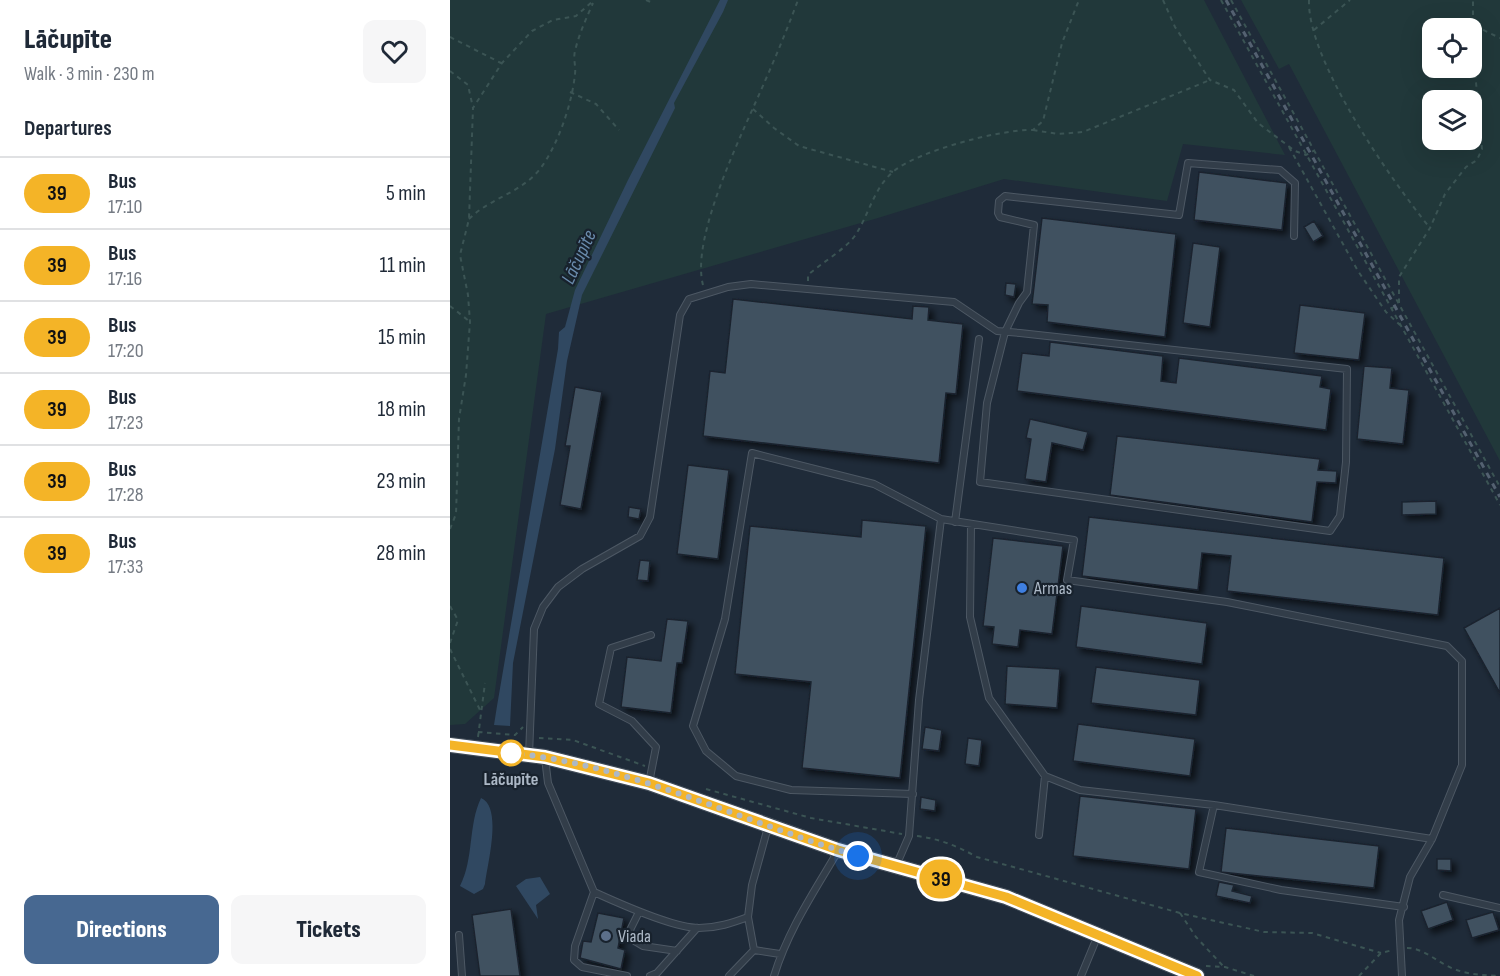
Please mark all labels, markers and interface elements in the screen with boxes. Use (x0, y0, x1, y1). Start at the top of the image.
map controls (1422, 18, 1482, 150)
button: locate (1422, 18, 1482, 78)
button: heart (363, 20, 426, 83)
text: Lāčupīte (24, 23, 112, 56)
text: Walk · 3 min · 230 m (24, 62, 155, 86)
button: layers (1422, 90, 1482, 150)
text: Departures (24, 115, 112, 142)
text: Bus (108, 168, 137, 195)
text: 5 min (386, 180, 426, 207)
text: 39 (47, 181, 67, 206)
text: 17:10 (108, 195, 143, 219)
water label: Lāčupīte (556, 226, 602, 288)
text: Bus (108, 240, 137, 267)
text: 11 min (379, 252, 426, 279)
text: 39 (47, 253, 67, 278)
text: 17:16 (108, 267, 142, 291)
text: Bus (108, 312, 137, 339)
text: 15 min (378, 324, 426, 351)
text: 39 (47, 325, 67, 350)
text: 17:20 (108, 339, 144, 363)
text: Bus (108, 384, 137, 411)
text: 18 min (378, 396, 426, 423)
text: 39 (47, 397, 67, 422)
text: 17:23 (108, 411, 143, 435)
text: Bus (108, 456, 137, 483)
text: 23 min (377, 468, 426, 495)
text: 39 (47, 469, 67, 494)
text: 17:28 (108, 483, 144, 507)
text: Bus (108, 528, 137, 555)
text: 28 min (376, 540, 426, 567)
text: 39 (47, 541, 67, 566)
text: 17:33 (108, 555, 143, 579)
place label: Armas (1033, 578, 1072, 599)
marker: Armas (1015, 581, 1029, 595)
marker: Lāčupīte (498, 740, 524, 766)
place label: Lāčupīte (483, 769, 539, 790)
your location (843, 841, 873, 871)
line badge: 39 (914, 860, 968, 898)
text: 39 (931, 867, 951, 892)
button: Directions (24, 895, 219, 964)
button: Tickets (231, 895, 426, 964)
place label: Viada (618, 926, 651, 947)
marker: Viada (599, 929, 613, 943)

